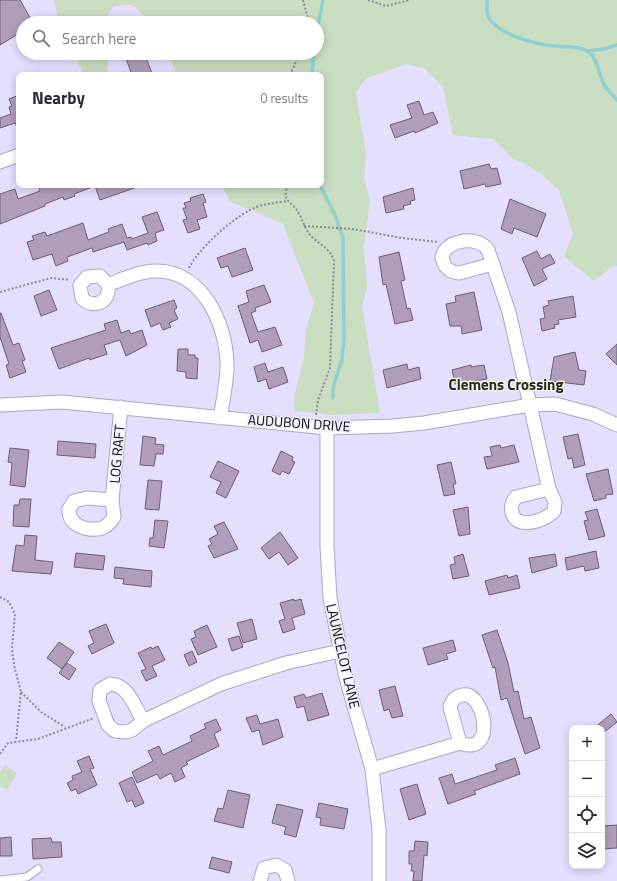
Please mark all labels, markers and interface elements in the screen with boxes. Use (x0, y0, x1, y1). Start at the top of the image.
search box (16, 16, 324, 60)
icon: search (30, 27, 52, 49)
text: Search here (62, 27, 136, 50)
text: Nearby (32, 85, 85, 111)
text: 0 results (260, 88, 308, 108)
district label: Clemens Crossing (449, 373, 563, 396)
street label: AUDUBON DRIVE (247, 408, 351, 437)
street label: LOG RAFT (103, 423, 130, 484)
street label: LAUNCELOT LANE (321, 601, 366, 711)
map controls (569, 725, 605, 869)
button: + (569, 725, 605, 761)
button: − (569, 761, 605, 797)
button: locate (569, 797, 605, 833)
button: layers (569, 833, 605, 869)

